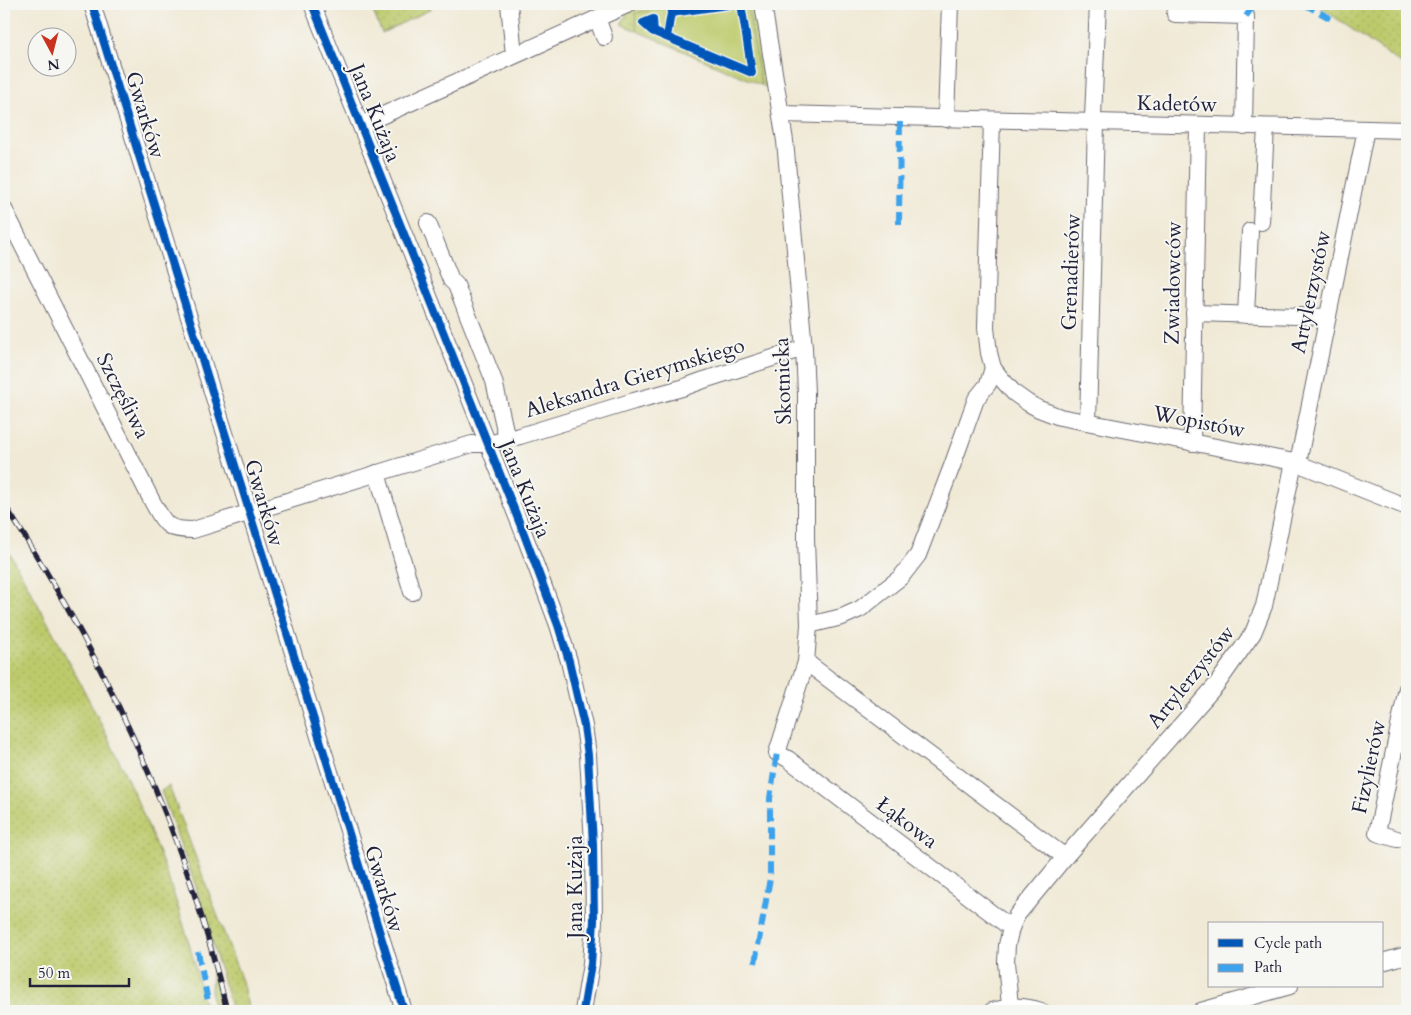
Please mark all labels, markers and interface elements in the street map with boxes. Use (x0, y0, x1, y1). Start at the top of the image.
north arrow (28, 28, 78, 78)
text: N (46, 54, 61, 75)
street label: Jana Kużaja (341, 57, 408, 166)
street label: Gwarków (118, 68, 172, 162)
street label: Kadetów (1137, 89, 1218, 119)
street label: Grenadierów (1054, 213, 1088, 331)
street label: Zwiadowców (1157, 221, 1189, 345)
street label: Artylerzystów (1284, 228, 1338, 356)
street label: Aleksandra Gierymskiego (522, 331, 748, 425)
street label: Skotnicka (767, 337, 799, 425)
street label: Szczęśliwa (89, 348, 157, 444)
street label: Wopistów (1149, 399, 1248, 445)
street label: Jana Kużaja (491, 433, 558, 542)
street label: Gwarków (237, 456, 291, 550)
street label: Artylerzystów (1140, 619, 1242, 735)
street label: Fizylierów (1345, 717, 1393, 816)
street label: Łąkowa (870, 790, 944, 856)
street label: Jana Kużaja (561, 835, 590, 942)
street label: Gwarków (357, 842, 411, 936)
legend (1208, 922, 1384, 988)
text: Cycle path (1254, 933, 1323, 953)
scale bar (30, 955, 129, 987)
text: Path (1254, 957, 1283, 977)
text: 50 m (38, 963, 70, 983)

